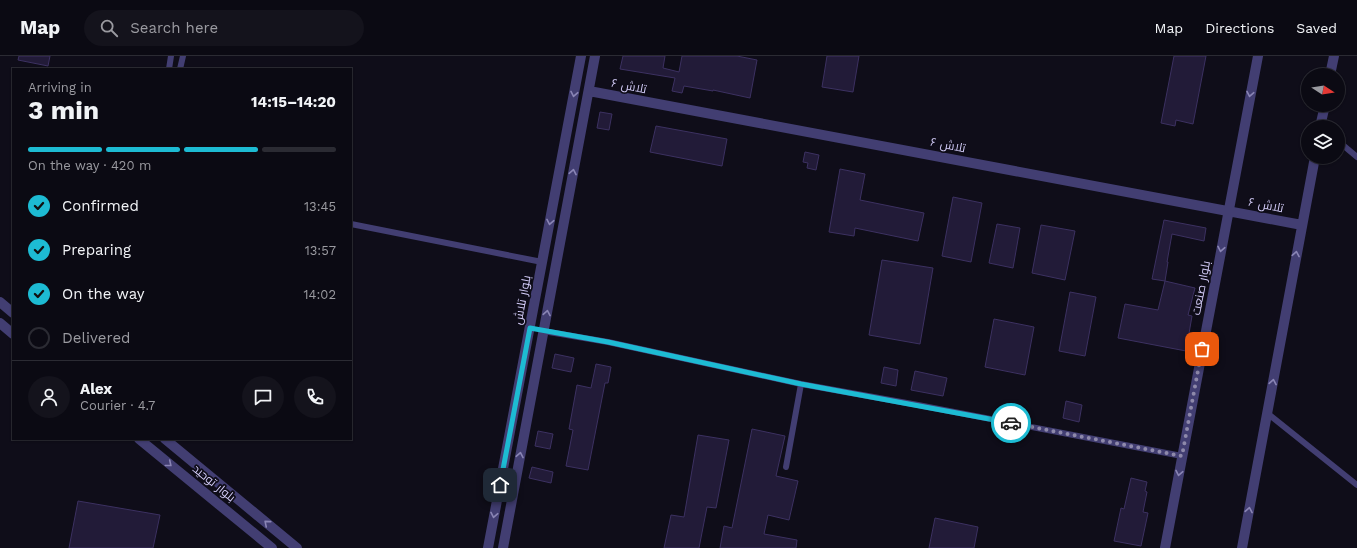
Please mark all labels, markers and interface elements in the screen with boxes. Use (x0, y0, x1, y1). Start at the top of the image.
search box (84, 10, 364, 46)
text: Map (20, 16, 60, 39)
icon: search (98, 17, 120, 39)
text: Search here (130, 19, 218, 37)
text: Map (1155, 20, 1183, 36)
text: Directions (1205, 20, 1274, 36)
text: Saved (1296, 20, 1337, 36)
north arrow (1301, 68, 1345, 112)
map controls (1301, 68, 1345, 164)
street label: تلاش ۶ (610, 76, 649, 96)
text: Arriving in (28, 80, 92, 95)
one-way arrow (570, 91, 579, 97)
one-way arrow (1247, 91, 1255, 97)
text: 14:15–14:20 (251, 93, 336, 111)
text: 3 min (28, 95, 99, 125)
button: layers (1301, 120, 1345, 164)
street label: تلاش ۶ (929, 135, 968, 155)
text: On the way · 420 m (28, 158, 151, 173)
one-way arrow (569, 168, 577, 175)
icon: check (28, 195, 50, 217)
street label: تلاش ۶ (1247, 195, 1286, 215)
text: Confirmed (62, 197, 139, 215)
text: 13:45 (304, 199, 336, 214)
one-way arrow (546, 219, 554, 225)
icon: check (28, 239, 50, 261)
text: Preparing (62, 241, 131, 259)
text: 13:57 (305, 243, 336, 258)
one-way arrow (1217, 246, 1226, 252)
one-way arrow (1292, 251, 1300, 257)
street label: بلوار صنعت (1189, 260, 1213, 316)
street label: بلوار تلاش (510, 274, 534, 326)
icon: check (28, 283, 50, 305)
text: On the way (62, 285, 144, 303)
text: 14:02 (303, 287, 336, 302)
one-way arrow (542, 310, 550, 316)
text: Delivered (62, 329, 130, 347)
pin (1185, 332, 1219, 366)
icon: bag (1191, 338, 1213, 360)
button: person (28, 376, 70, 418)
button: chat (242, 376, 284, 418)
button: phone (294, 376, 336, 418)
one-way arrow (1268, 379, 1277, 385)
text: Alex (80, 380, 112, 398)
text: Courier · 4.7 (80, 398, 155, 413)
courier (991, 403, 1031, 443)
icon: car (1000, 412, 1022, 434)
one-way arrow (516, 452, 524, 458)
one-way arrow (165, 459, 172, 466)
street label: بلوار توحید (190, 461, 238, 505)
pin (483, 468, 517, 502)
one-way arrow (1175, 470, 1184, 476)
icon: home (489, 474, 511, 496)
one-way arrow (1245, 507, 1253, 513)
one-way arrow (491, 512, 499, 518)
one-way arrow (264, 521, 272, 528)

